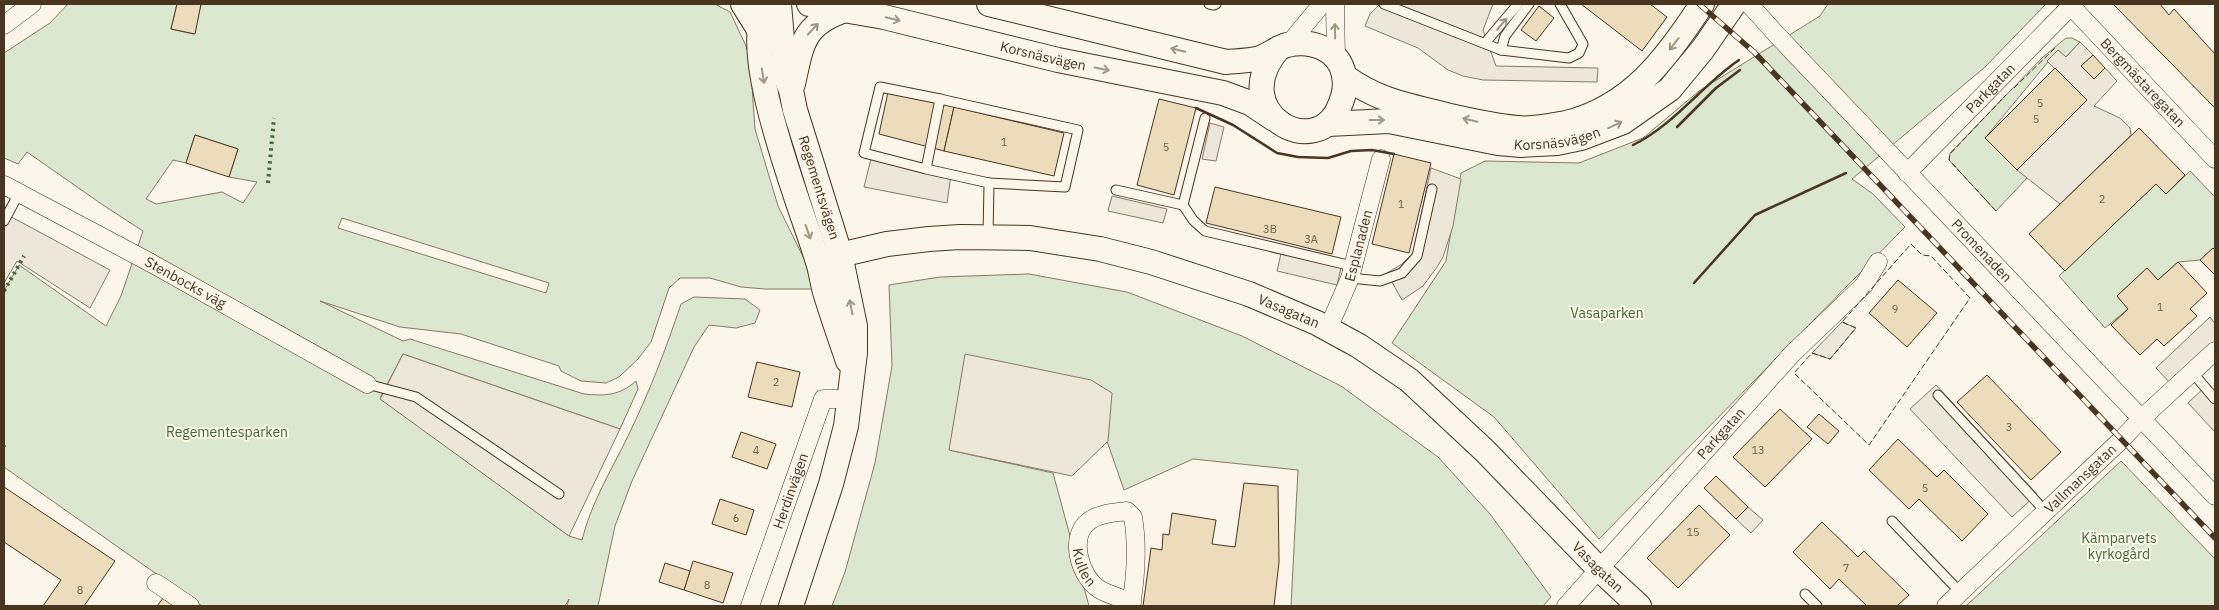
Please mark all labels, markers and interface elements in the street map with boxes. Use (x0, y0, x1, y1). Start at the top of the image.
one-way arrow (884, 15, 900, 24)
one-way arrow (1496, 17, 1507, 30)
one-way arrow (807, 23, 819, 35)
one-way arrow (1330, 23, 1340, 40)
street label: Bergmästaregatan (2097, 34, 2189, 131)
street label: Korsnäsvägen (998, 37, 1088, 74)
one-way arrow (1668, 37, 1679, 50)
one-way arrow (1171, 45, 1187, 54)
street label: Parkgatan (1962, 59, 2019, 117)
one-way arrow (1094, 64, 1110, 74)
one-way arrow (758, 68, 768, 84)
house number: 5 (2037, 96, 2043, 110)
house number: 5 (2033, 112, 2039, 126)
one-way arrow (1368, 115, 1385, 125)
one-way arrow (1463, 115, 1479, 124)
one-way arrow (1607, 120, 1622, 130)
street label: Korsnäsvägen (1513, 123, 1603, 154)
street label: Regementsvägen (795, 133, 844, 242)
house number: 1 (1001, 135, 1008, 149)
house number: 5 (1163, 140, 1169, 154)
house number: 2 (2099, 192, 2105, 206)
house number: 1 (1398, 197, 1405, 211)
street label: Esplanaden (1340, 208, 1376, 284)
street label: Promenaden (1947, 215, 2016, 286)
house number: 3B (1263, 222, 1277, 236)
one-way arrow (804, 224, 813, 239)
house number: 3A (1304, 232, 1318, 246)
street label: Stenbocks väg (142, 252, 230, 313)
street label: Vasagatan (1255, 290, 1322, 332)
one-way arrow (845, 299, 855, 315)
house number: 1 (2157, 300, 2164, 314)
house number: 9 (1892, 302, 1898, 316)
park label: Vasaparken (1570, 304, 1644, 322)
house number: 2 (773, 375, 779, 389)
street label: Parkgatan (1693, 404, 1749, 463)
house number: 3 (2006, 420, 2012, 434)
park label: Regementesparken (166, 423, 288, 441)
street label: Vallmansgatan (2040, 440, 2120, 517)
house number: 4 (753, 443, 760, 457)
house number: 13 (1751, 443, 1765, 457)
street label: Herdinvägen (769, 451, 812, 531)
house number: 5 (1922, 481, 1928, 495)
house number: 6 (733, 511, 739, 525)
house number: 15 (1686, 525, 1700, 539)
park label: Kämparvets kyrkogård (2081, 529, 2157, 563)
street label: Vasagatan (1568, 538, 1627, 596)
street label: Kullen (1069, 547, 1100, 590)
house number: 7 (1843, 561, 1849, 575)
house number: 8 (704, 578, 710, 592)
house number: 8 (77, 583, 83, 597)

